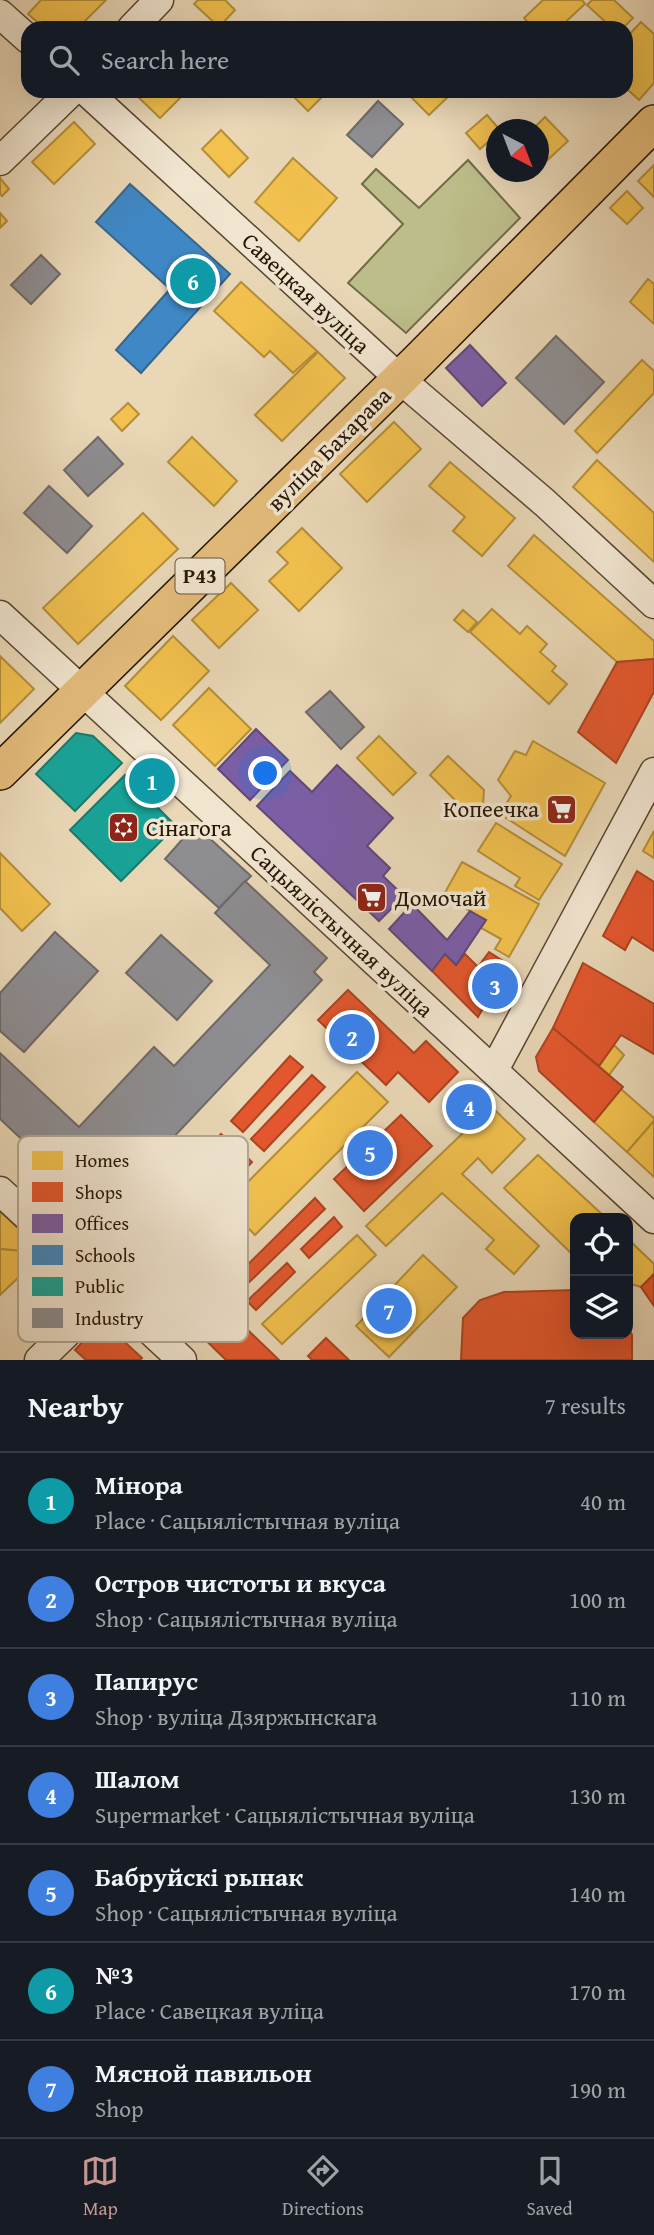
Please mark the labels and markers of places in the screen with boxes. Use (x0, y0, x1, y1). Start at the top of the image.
pin: 6 (170, 255, 216, 307)
pin: 1 (129, 755, 175, 807)
place label: Копеечка (443, 792, 539, 825)
supermarket icon: Копеечка (545, 792, 579, 826)
synagogue icon: Сінагога (106, 811, 140, 845)
place label: Сінагога (146, 811, 231, 844)
supermarket icon: Домочай (355, 881, 389, 915)
place label: Домочай (394, 881, 487, 914)
pin: 3 (472, 960, 518, 1012)
pin: 2 (329, 1011, 375, 1063)
pin: 4 (446, 1081, 492, 1133)
pin: 5 (347, 1127, 393, 1179)
pin: 7 (366, 1285, 412, 1337)

